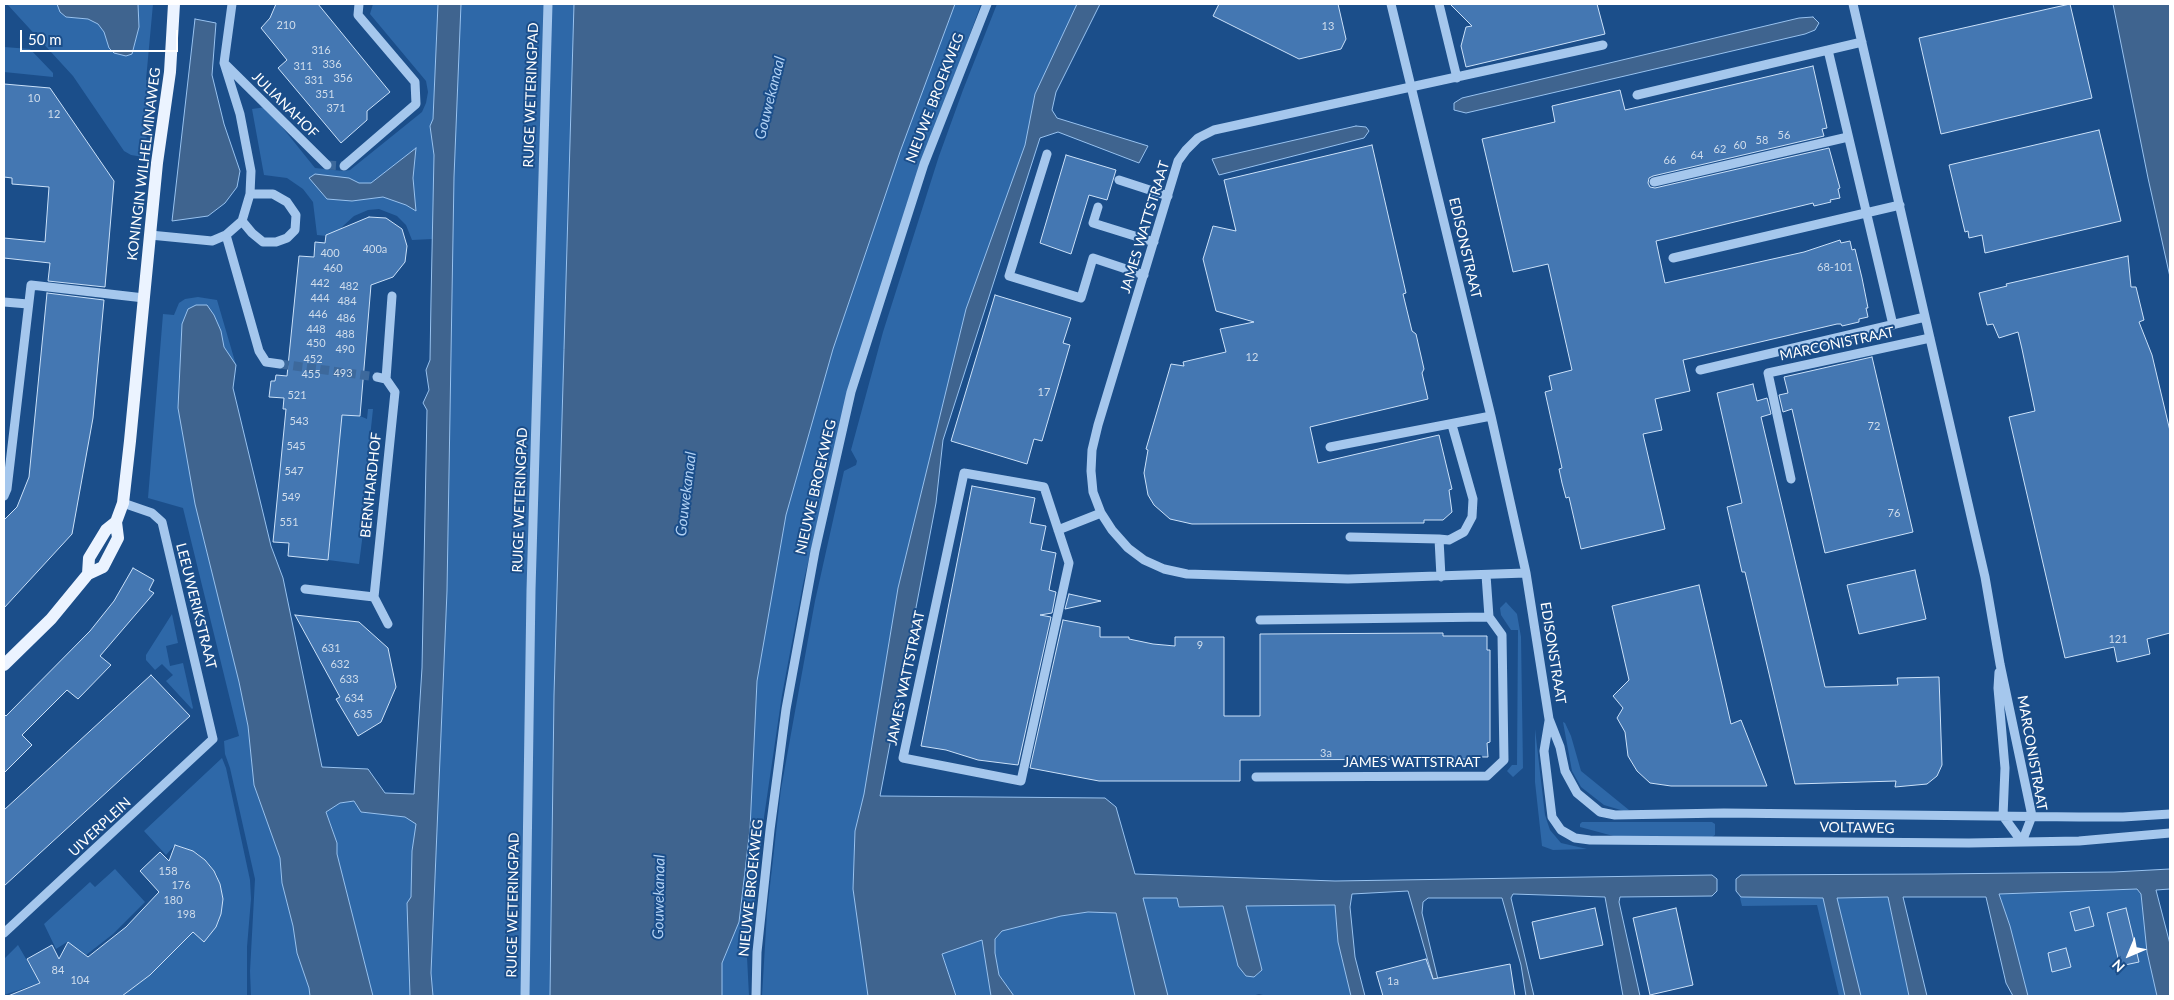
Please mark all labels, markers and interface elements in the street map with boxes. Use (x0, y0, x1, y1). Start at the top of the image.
house number: 210 (276, 18, 296, 32)
house number: 13 (1322, 19, 1334, 33)
scale bar (22, 20, 180, 52)
street label: RUIGE WETERINGPAD (520, 22, 542, 168)
text: 50 m (28, 30, 62, 48)
street label: NIEUWE BROEKWEG (902, 31, 968, 165)
house number: 316 (311, 43, 331, 57)
water label: Gouwekanaal (751, 55, 789, 141)
house number: 336 (322, 57, 342, 71)
house number: 311 (293, 59, 313, 73)
street label: KONINGIN WILHELMINAWEG (124, 67, 164, 261)
street label: JULIANAHOF (248, 68, 322, 142)
house number: 356 (333, 71, 353, 85)
house number: 331 (304, 73, 324, 87)
house number: 351 (315, 87, 335, 101)
house number: 10 (28, 91, 40, 105)
house number: 371 (326, 101, 346, 115)
house number: 12 (48, 107, 60, 121)
house number: 56 (1778, 128, 1790, 142)
house number: 58 (1756, 133, 1768, 147)
house number: 60 (1734, 138, 1746, 152)
house number: 62 (1714, 142, 1726, 156)
house number: 64 (1691, 148, 1703, 162)
house number: 66 (1664, 153, 1676, 167)
street label: JAMES WATTSTRAAT (1117, 159, 1173, 295)
street label: EDISONSTRAAT (1445, 196, 1485, 300)
house number: 400a (363, 242, 387, 256)
house number: 400 (320, 246, 340, 260)
house number: 68-101 (1817, 260, 1853, 274)
house number: 460 (323, 261, 343, 275)
house number: 442 (310, 276, 330, 290)
house number: 482 (339, 279, 359, 293)
house number: 444 (310, 291, 330, 305)
house number: 484 (337, 294, 357, 308)
house number: 446 (308, 307, 328, 321)
house number: 486 (336, 311, 356, 325)
house number: 448 (306, 322, 326, 336)
street label: MARCONISTRAAT (1778, 324, 1896, 364)
house number: 488 (335, 327, 355, 341)
house number: 450 (306, 336, 326, 350)
house number: 490 (335, 342, 355, 356)
house number: 12 (1246, 350, 1258, 364)
house number: 452 (303, 352, 323, 366)
house number: 493 (333, 366, 353, 380)
house number: 455 (301, 367, 321, 381)
house number: 17 (1038, 385, 1050, 399)
house number: 521 (287, 388, 307, 402)
house number: 543 (289, 414, 309, 428)
street label: NIEUWE BROEKWEG (792, 418, 840, 556)
house number: 72 (1868, 419, 1880, 433)
street label: RUIGE WETERINGPAD (509, 427, 531, 573)
street label: BERNHARDHOF (357, 431, 385, 539)
house number: 545 (286, 439, 306, 453)
water label: Gouwekanaal (672, 451, 700, 537)
house number: 547 (284, 464, 304, 478)
house number: 549 (281, 490, 301, 504)
house number: 76 (1888, 506, 1900, 520)
house number: 551 (279, 515, 299, 529)
street label: LEEUWERIKSTRAAT (172, 541, 220, 671)
street label: EDISONSTRAAT (1537, 601, 1569, 705)
street label: JAMES WATTSTRAAT (884, 609, 928, 747)
house number: 121 (2108, 632, 2128, 646)
house number: 9 (1197, 638, 1203, 652)
house number: 631 (321, 641, 341, 655)
house number: 632 (330, 657, 350, 671)
house number: 633 (339, 672, 359, 686)
house number: 634 (344, 691, 364, 705)
street label: MARCONISTRAAT (2014, 694, 2050, 812)
house number: 635 (353, 707, 373, 721)
house number: 3a (1320, 746, 1332, 760)
street label: JAMES WATTSTRAAT (1343, 754, 1481, 770)
street label: UIVERPLEIN (65, 794, 135, 860)
street label: NIEUWE BROEKWEG (735, 818, 767, 958)
street label: VOLTAWEG (1819, 819, 1895, 837)
street label: RUIGE WETERINGPAD (503, 832, 523, 978)
water label: Gouwekanaal (649, 854, 669, 940)
house number: 158 (158, 864, 178, 878)
house number: 176 (171, 878, 191, 892)
house number: 180 (163, 893, 183, 907)
house number: 198 (176, 907, 196, 921)
north arrow (2104, 930, 2154, 980)
text: N (2108, 956, 2128, 976)
house number: 84 (52, 963, 64, 977)
house number: 104 (70, 973, 90, 987)
house number: 1a (1387, 974, 1399, 988)

